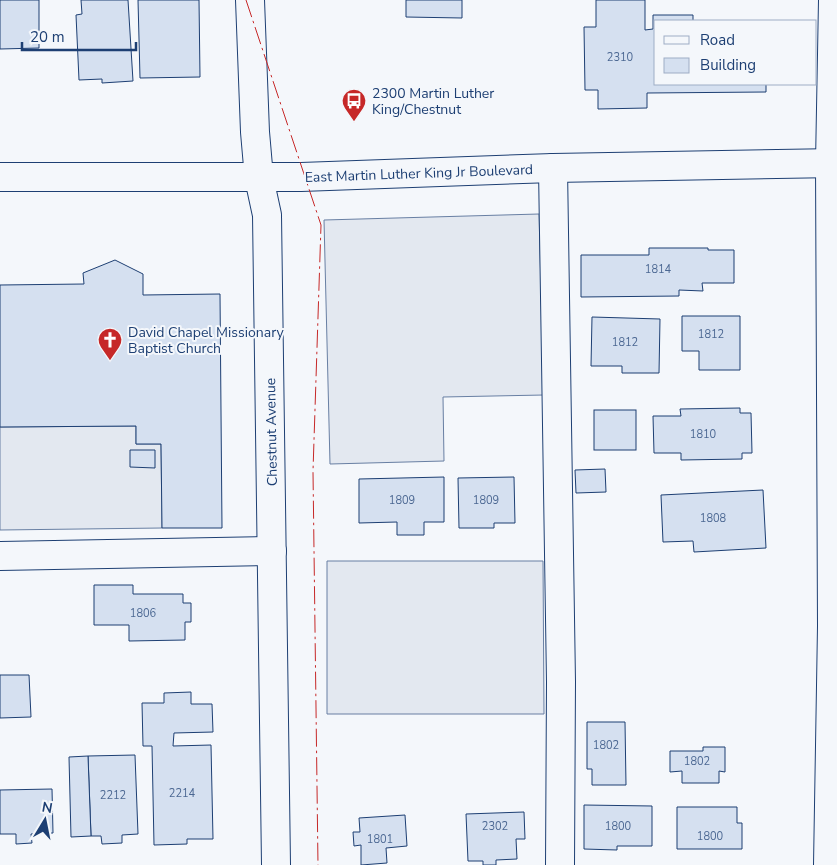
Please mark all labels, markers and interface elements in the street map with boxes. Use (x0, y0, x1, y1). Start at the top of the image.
scale bar (22, 20, 136, 52)
legend (654, 20, 817, 85)
text: 20 m (30, 27, 65, 47)
text: Road (700, 30, 735, 50)
house number: 2310 (607, 50, 634, 65)
text: Building (700, 55, 756, 75)
place label: 2300 Martin Luther King/Chestnut (372, 84, 494, 119)
bus stop icon: 2300 Martin Luther King/Chestnut (341, 88, 367, 122)
street label: East Martin Luther King Jr Boulevard (305, 160, 533, 187)
house number: 1814 (645, 262, 672, 277)
place label: David Chapel Missionary Baptist Church (128, 323, 285, 358)
church icon: David Chapel Missionary Baptist Church (97, 327, 123, 361)
house number: 1812 (698, 327, 724, 342)
house number: 1812 (612, 335, 638, 350)
street label: Chestnut Avenue (261, 378, 282, 486)
house number: 1810 (690, 427, 717, 442)
house number: 1809 (389, 493, 415, 508)
house number: 1809 (473, 493, 499, 508)
house number: 1808 (700, 511, 727, 526)
house number: 1806 (130, 606, 157, 621)
house number: 1802 (593, 738, 619, 753)
house number: 1802 (684, 754, 710, 769)
house number: 2214 (169, 786, 196, 801)
house number: 2212 (100, 788, 126, 803)
north arrow (20, 795, 70, 845)
text: N (40, 797, 54, 818)
house number: 2302 (482, 819, 508, 834)
house number: 1800 (605, 819, 632, 834)
house number: 1800 (697, 829, 724, 844)
house number: 1801 (367, 832, 393, 847)

